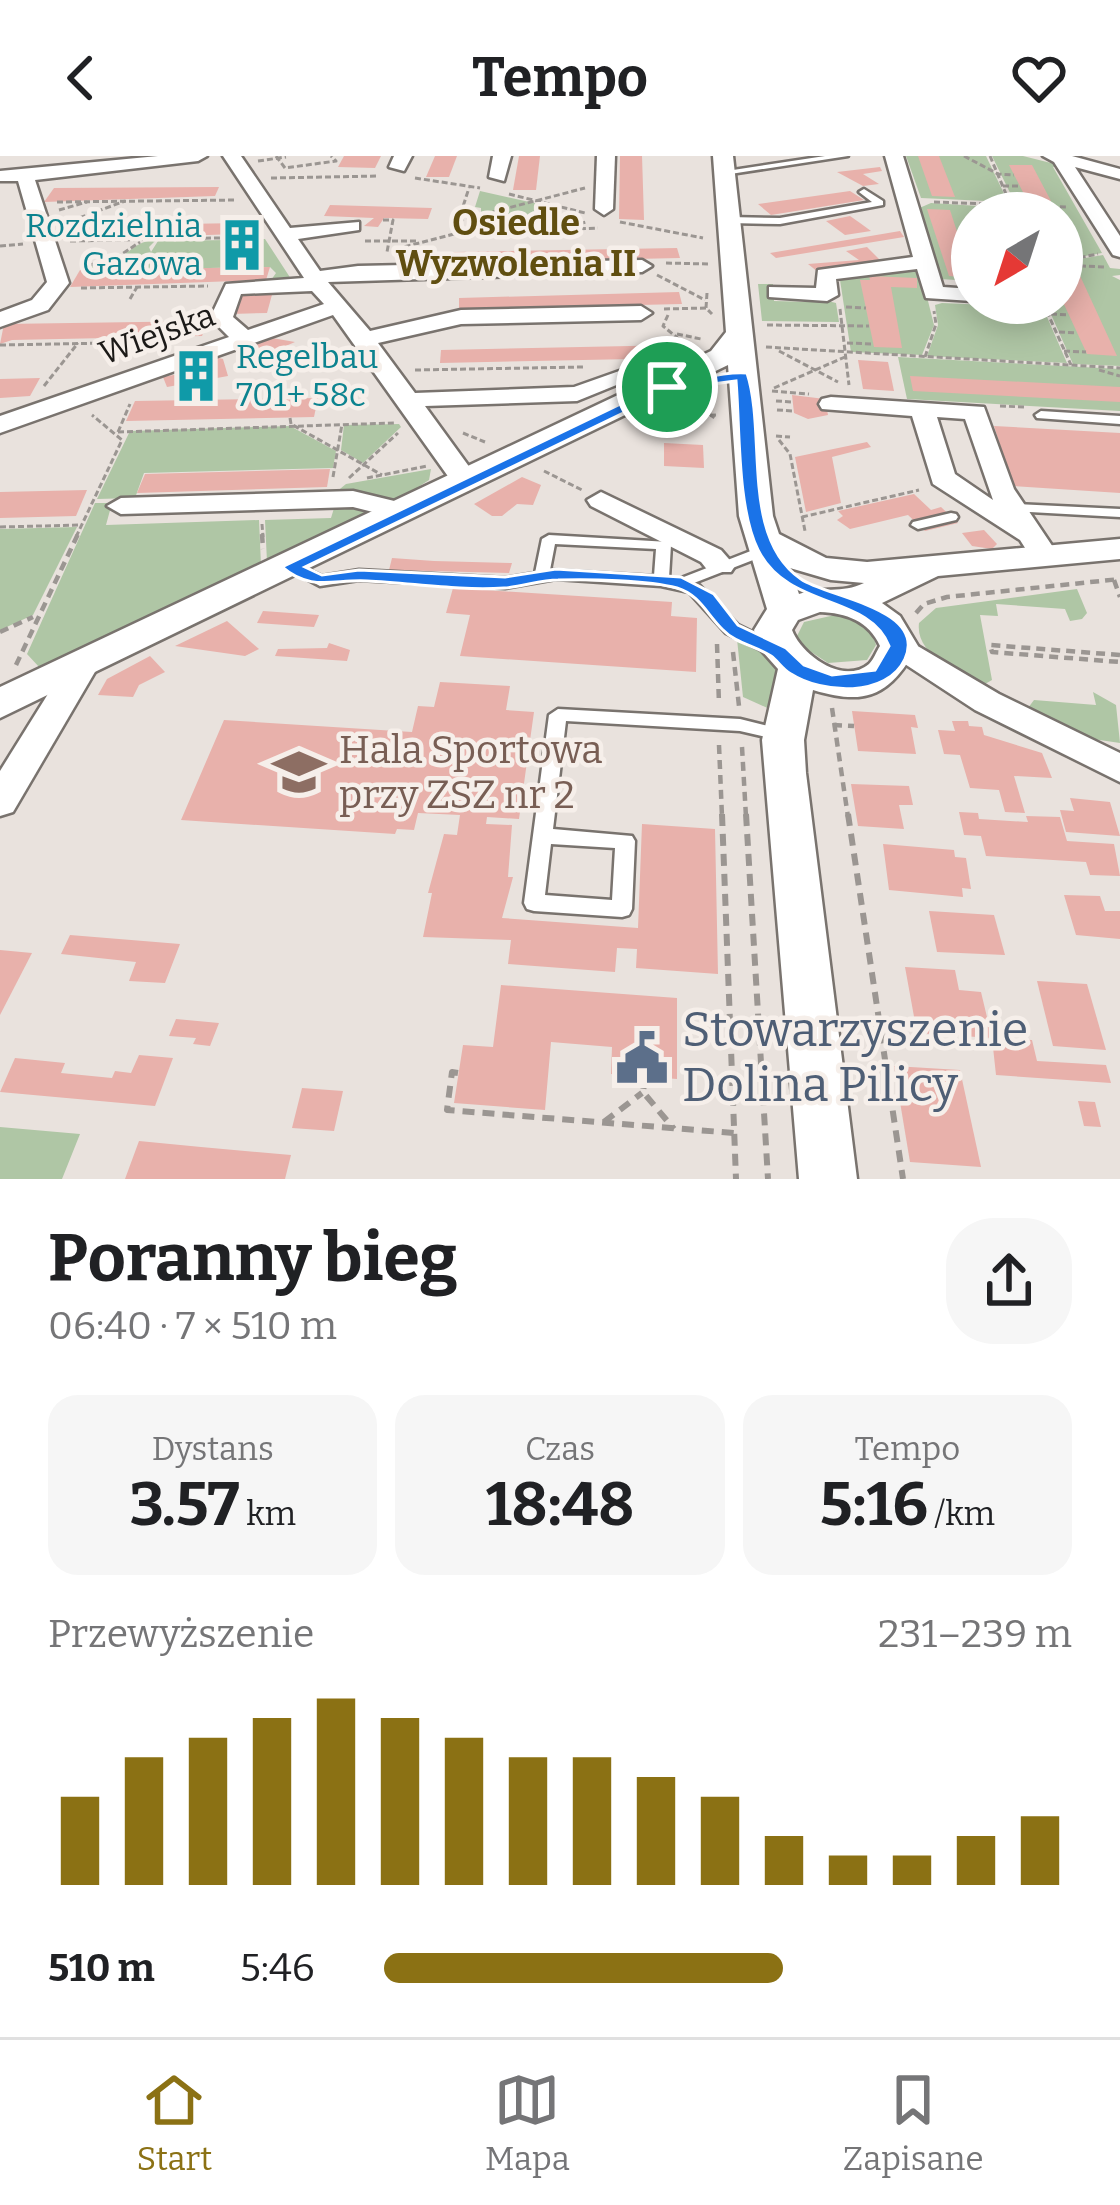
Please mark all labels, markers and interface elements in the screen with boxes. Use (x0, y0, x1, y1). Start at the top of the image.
icon: back (48, 45, 114, 111)
icon: heart (1006, 45, 1072, 111)
text: Tempo (472, 46, 648, 110)
north arrow (951, 192, 1083, 324)
map controls (951, 192, 1083, 324)
district label: Osiedle Wyzwolenia II (396, 201, 636, 286)
place label: Rozdzielnia Gazowa (25, 206, 202, 284)
building icon: Rozdzielnia Gazowa (213, 216, 271, 274)
street label: Wiejska (94, 295, 220, 373)
pin (616, 336, 718, 438)
place label: Regelbau 701+ 58c (236, 337, 378, 415)
building icon: Regelbau 701+ 58c (167, 347, 225, 405)
icon: arrive (634, 354, 700, 420)
place label: Hala Sportowa przy ZSZ nr 2 (339, 727, 603, 818)
school or university icon: Hala Sportowa przy ZSZ nr 2 (270, 743, 328, 801)
place label: Stowarzyszenie Dolina Pilicy (682, 1001, 1028, 1114)
public building icon: Stowarzyszenie Dolina Pilicy (613, 1029, 671, 1087)
text: Poranny bieg (48, 1218, 458, 1297)
button: share (946, 1218, 1072, 1344)
text: 06:40 · 7 × 510 m (48, 1303, 337, 1349)
text: Dystans (152, 1429, 274, 1469)
text: Czas (525, 1429, 595, 1469)
text: Tempo (854, 1429, 960, 1469)
text: 3.57 (129, 1469, 240, 1541)
text: 18:48 (486, 1469, 634, 1541)
text: 5:16 (820, 1469, 928, 1541)
text: km (240, 1494, 296, 1534)
text: /km (928, 1494, 995, 1534)
text: Przewyższenie (48, 1611, 314, 1657)
text: 231–239 m (878, 1611, 1072, 1657)
text: 510 m (48, 1945, 155, 1991)
text: 5:46 (240, 1945, 315, 1991)
tab: Start (137, 2067, 212, 2179)
tab: Mapa (485, 2067, 570, 2179)
tab: Zapisane (843, 2067, 983, 2179)

